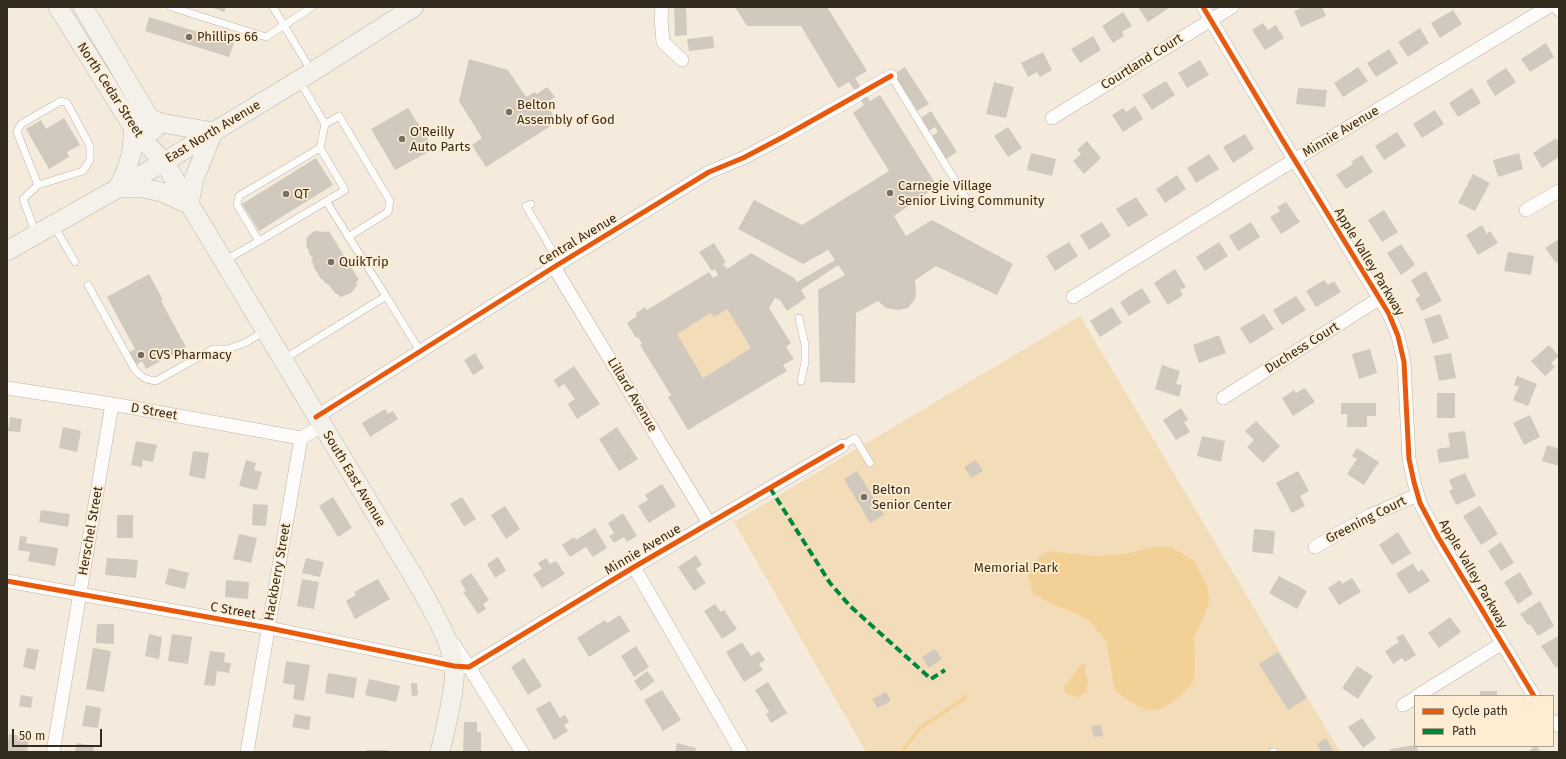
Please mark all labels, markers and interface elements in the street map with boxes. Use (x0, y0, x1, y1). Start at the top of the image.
place label: Phillips 66 (197, 29, 258, 45)
street label: Courtland Court (1098, 31, 1186, 93)
marker: Phillips 66 (184, 32, 194, 42)
street label: North Cedar Street (74, 40, 146, 140)
street label: East North Avenue (163, 97, 263, 167)
place label: Belton Assembly of God (517, 97, 615, 128)
street label: Minnie Avenue (1300, 103, 1382, 161)
marker: Belton Assembly of God (504, 107, 514, 117)
place label: O'Reilly Auto Parts (410, 124, 470, 155)
marker: O'Reilly Auto Parts (397, 134, 407, 144)
place label: Carnegie Village Senior Living Community (898, 178, 1044, 209)
place label: QT (294, 186, 309, 202)
marker: Carnegie Village Senior Living Community (885, 188, 895, 198)
marker: QT (281, 189, 291, 199)
street label: Apple Valley Parkway (1331, 205, 1407, 319)
street label: Central Avenue (536, 211, 620, 269)
place label: QuikTrip (339, 254, 389, 270)
marker: QuikTrip (326, 257, 336, 267)
street label: Duchess Court (1262, 319, 1342, 377)
place label: CVS Pharmacy (149, 347, 232, 363)
marker: CVS Pharmacy (136, 350, 146, 360)
street label: Lillard Avenue (604, 355, 660, 435)
street label: D Street (129, 400, 179, 424)
street label: South East Avenue (319, 428, 389, 530)
place label: Belton Senior Center (872, 482, 952, 513)
street label: Herschel Street (75, 485, 107, 577)
marker: Belton Senior Center (859, 492, 869, 502)
street label: Greening Court (1323, 493, 1409, 547)
street label: Apple Valley Parkway (1435, 517, 1511, 631)
street label: Minnie Avenue (602, 521, 684, 579)
street label: Hackberry Street (262, 522, 294, 622)
park label: Memorial Park (974, 560, 1058, 576)
street label: C Street (209, 599, 257, 623)
legend (1414, 695, 1554, 747)
text: Cycle path (1452, 704, 1508, 718)
scale bar (14, 721, 104, 747)
text: Path (1452, 724, 1476, 738)
text: 50 m (19, 729, 45, 743)

